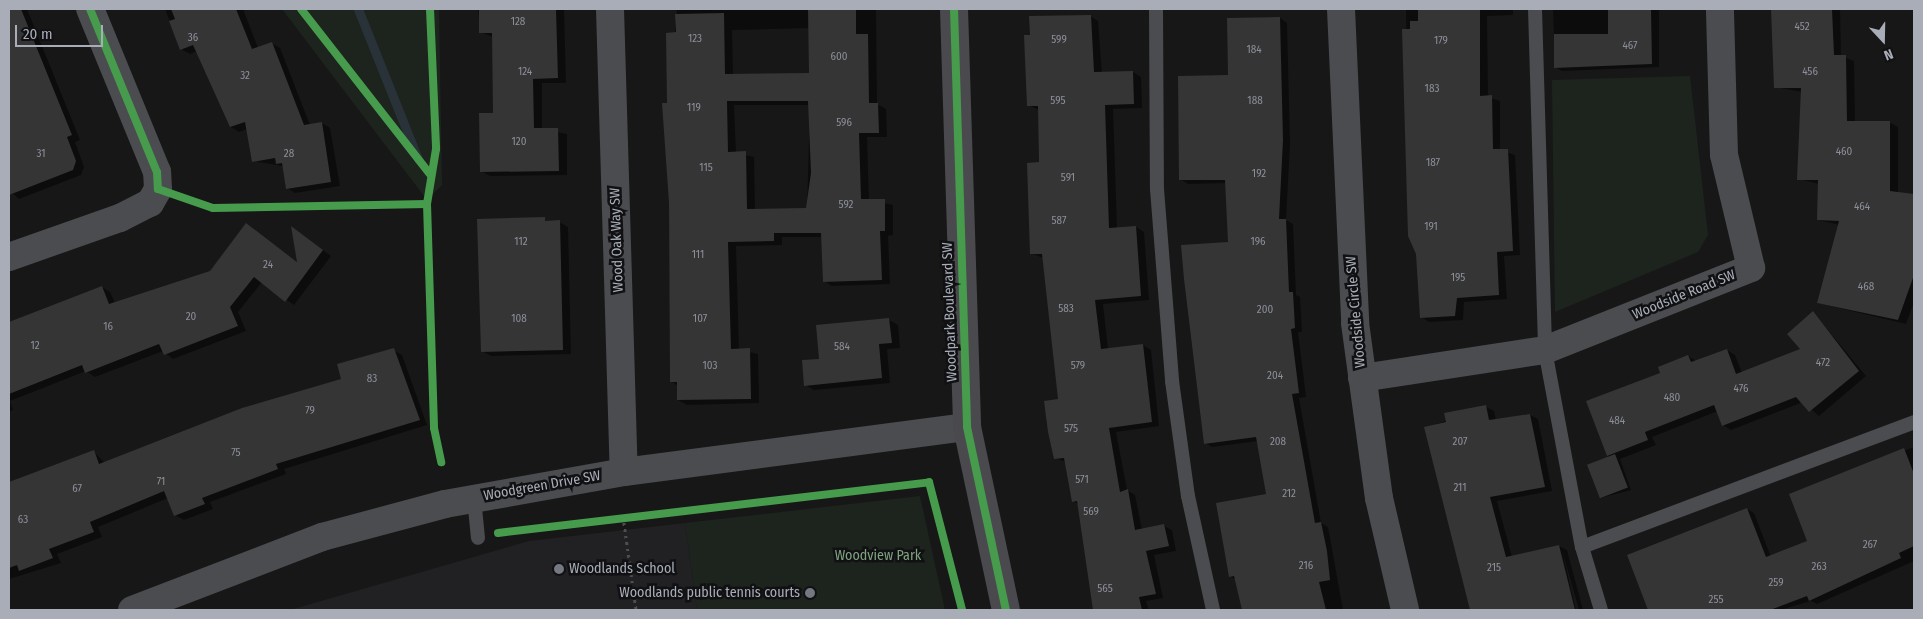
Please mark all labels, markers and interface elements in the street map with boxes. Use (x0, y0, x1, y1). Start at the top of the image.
scale bar (18, 15, 105, 47)
house number: 128 (511, 15, 525, 29)
north arrow (1858, 15, 1908, 65)
house number: 452 (1794, 20, 1810, 34)
text: 20 m (23, 25, 53, 43)
house number: 36 (188, 31, 198, 45)
house number: 123 (688, 32, 702, 46)
house number: 599 (1051, 33, 1067, 47)
house number: 179 (1434, 34, 1448, 48)
house number: 467 (1622, 39, 1638, 53)
house number: 184 (1246, 43, 1262, 57)
text: N (1882, 45, 1896, 64)
house number: 600 (831, 50, 847, 64)
house number: 124 (518, 65, 532, 79)
house number: 456 (1802, 65, 1818, 79)
house number: 32 (240, 69, 250, 83)
house number: 183 (1425, 82, 1439, 96)
house number: 595 (1050, 94, 1066, 108)
house number: 188 (1247, 94, 1263, 108)
house number: 119 (687, 101, 701, 115)
house number: 596 (836, 116, 852, 130)
house number: 120 (512, 135, 526, 149)
house number: 460 (1836, 145, 1852, 159)
house number: 31 (37, 147, 45, 161)
house number: 28 (284, 147, 294, 161)
house number: 187 (1426, 156, 1440, 170)
house number: 115 (699, 161, 713, 175)
house number: 192 (1252, 167, 1266, 181)
house number: 591 (1061, 171, 1075, 185)
street label: Wood Oak Way SW (607, 187, 627, 293)
house number: 592 (839, 198, 853, 212)
house number: 464 (1854, 200, 1870, 214)
house number: 587 (1052, 214, 1066, 228)
house number: 191 (1424, 220, 1438, 234)
house number: 112 (514, 235, 528, 249)
house number: 196 (1250, 235, 1266, 249)
street label: Woodpark Boulevard SW (939, 242, 961, 382)
house number: 111 (692, 248, 704, 262)
street label: Woodside Circle SW (1343, 255, 1369, 369)
house number: 24 (263, 258, 273, 272)
street label: Woodside Road SW (1630, 267, 1738, 323)
house number: 195 (1451, 271, 1465, 285)
house number: 468 (1858, 280, 1874, 294)
house number: 583 (1058, 302, 1074, 316)
house number: 200 (1257, 303, 1273, 317)
house number: 20 (186, 310, 196, 324)
house number: 108 (511, 312, 527, 326)
house number: 107 (693, 312, 707, 326)
house number: 16 (103, 320, 113, 334)
house number: 12 (30, 339, 40, 353)
house number: 584 (834, 340, 850, 354)
house number: 472 (1816, 356, 1830, 370)
house number: 103 (703, 359, 717, 373)
house number: 579 (1071, 359, 1085, 373)
house number: 204 (1267, 369, 1283, 383)
house number: 83 (367, 372, 377, 386)
house number: 476 (1734, 382, 1748, 396)
house number: 480 (1664, 391, 1680, 405)
house number: 79 (305, 404, 315, 418)
house number: 484 (1609, 414, 1625, 428)
house number: 575 (1064, 422, 1078, 436)
house number: 208 (1270, 435, 1286, 449)
house number: 207 (1453, 435, 1467, 449)
house number: 75 (231, 446, 241, 460)
street label: Woodgreen Drive SW (482, 467, 602, 505)
house number: 571 (1075, 473, 1089, 487)
house number: 71 (157, 475, 165, 489)
house number: 211 (1453, 481, 1467, 495)
house number: 67 (72, 482, 82, 496)
house number: 212 (1282, 487, 1296, 501)
house number: 569 (1083, 505, 1099, 519)
house number: 63 (18, 513, 28, 527)
house number: 267 (1863, 538, 1877, 552)
park label: Woodview Park (835, 548, 921, 564)
house number: 216 (1299, 559, 1313, 573)
house number: 263 (1811, 560, 1827, 574)
place label: Woodlands School (569, 561, 675, 577)
house number: 215 (1487, 561, 1501, 575)
marker: Woodlands School (553, 563, 565, 575)
house number: 259 (1768, 576, 1784, 590)
house number: 565 (1097, 582, 1113, 596)
place label: Woodlands public tennis courts (619, 585, 800, 601)
marker: Woodlands public tennis courts (804, 587, 816, 599)
house number: 255 (1709, 593, 1723, 607)

